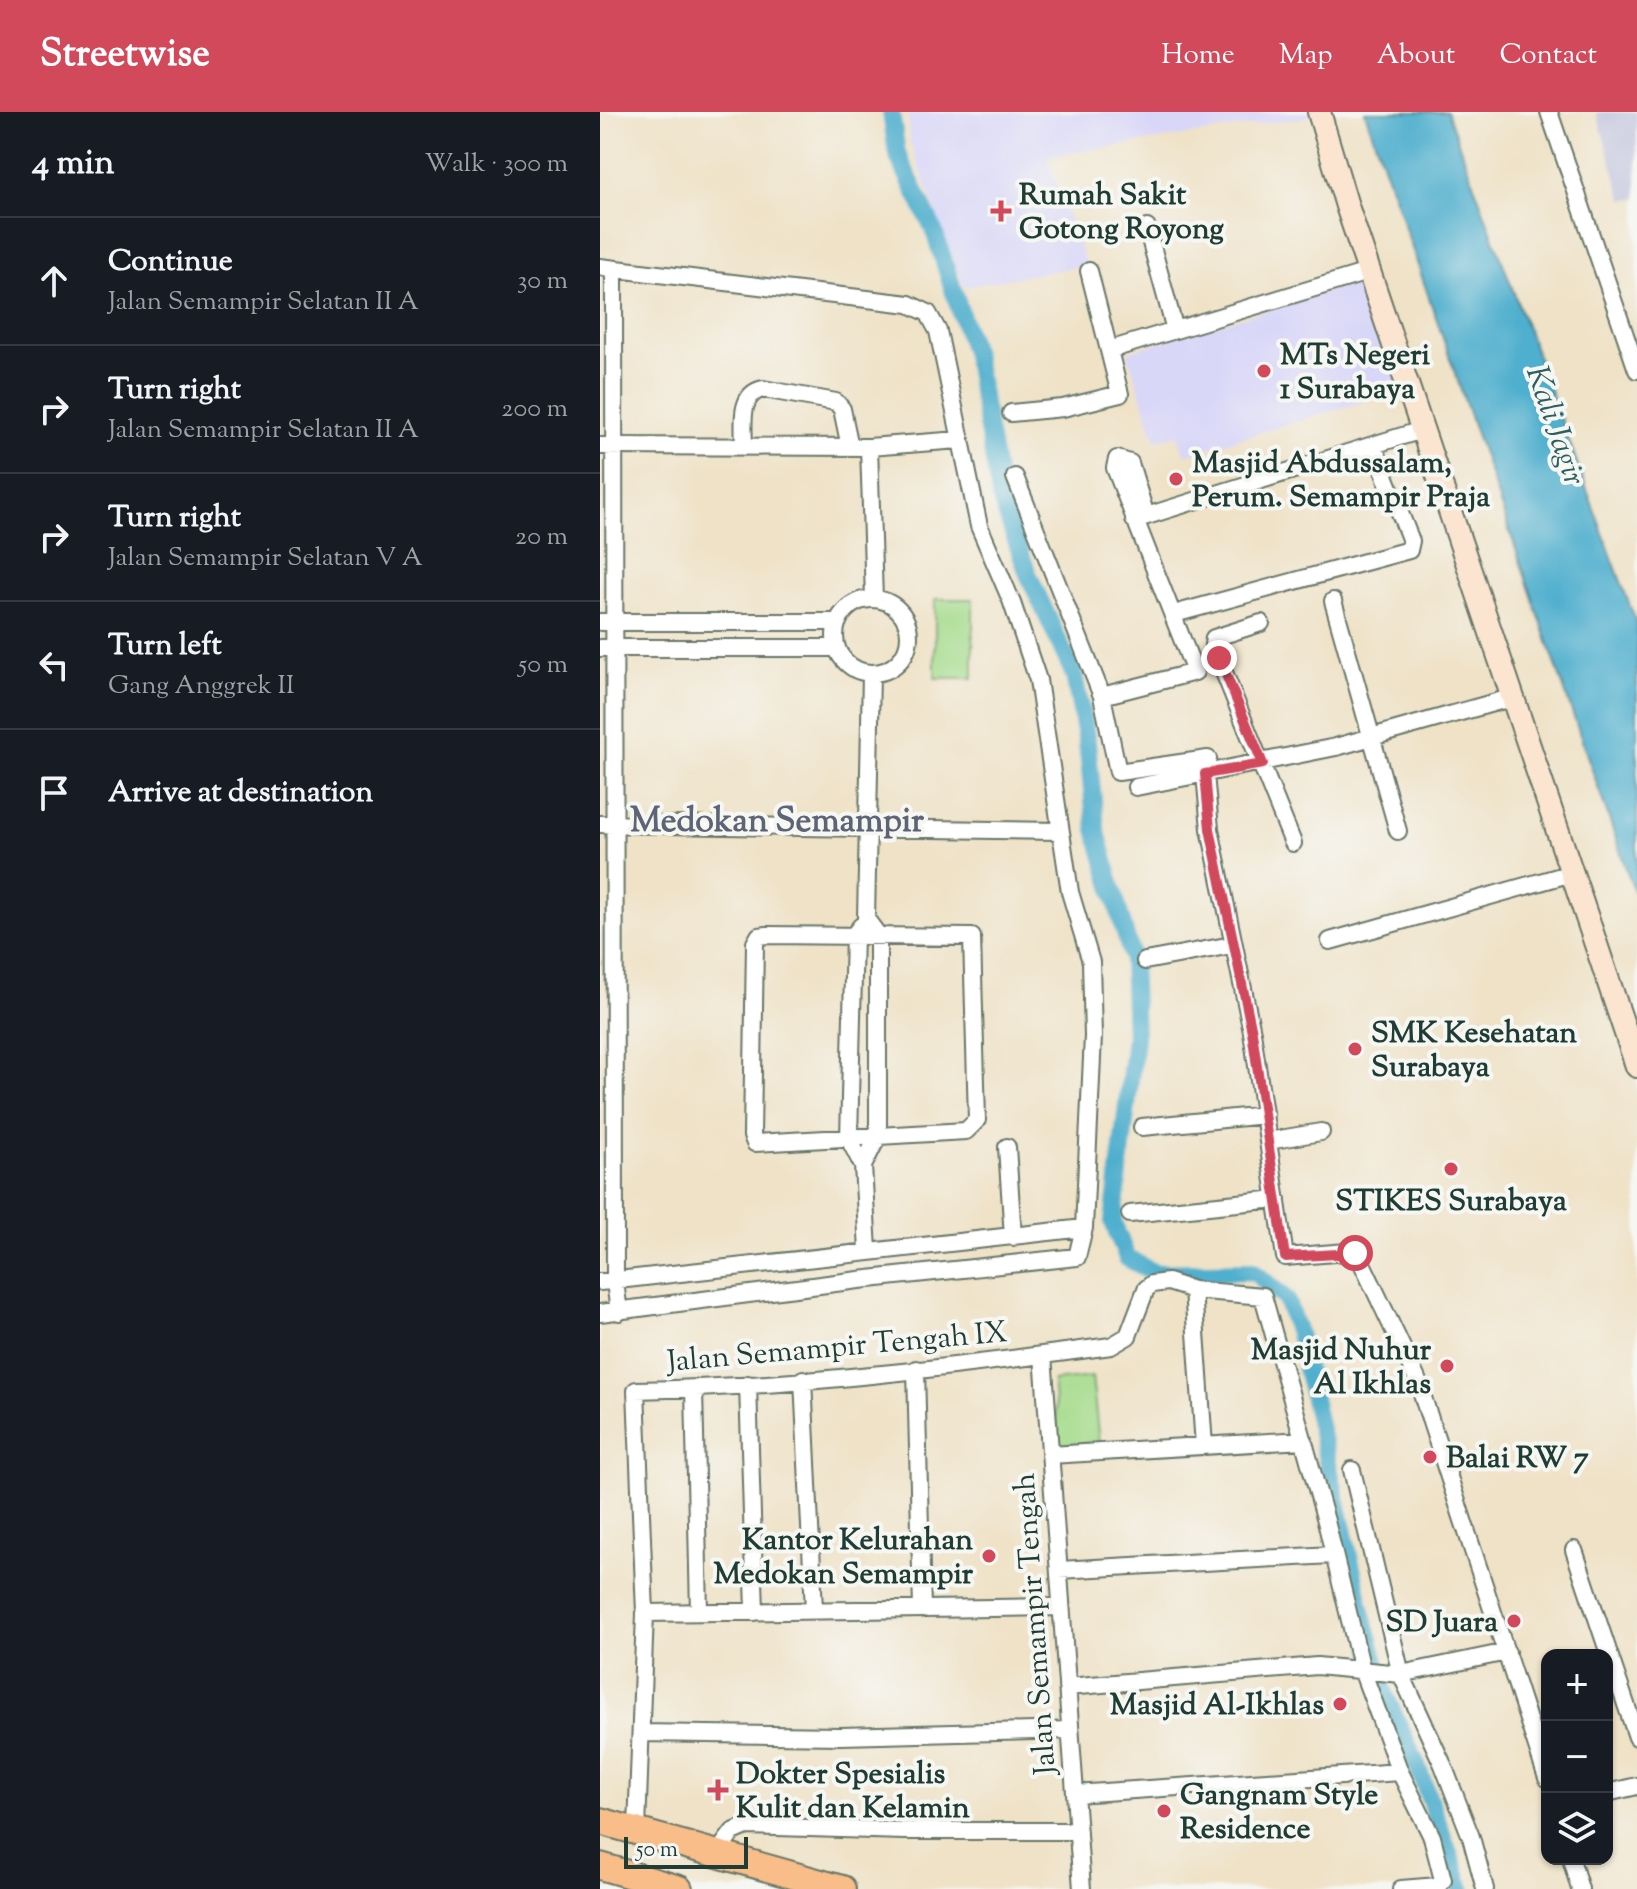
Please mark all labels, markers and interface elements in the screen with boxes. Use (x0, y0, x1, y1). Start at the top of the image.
text: Streetwise (40, 29, 210, 83)
text: Home (1161, 36, 1235, 76)
text: Map (1279, 36, 1333, 76)
text: About (1377, 36, 1455, 76)
text: Contact (1499, 36, 1597, 76)
text: 4 min (32, 140, 114, 189)
text: Walk · 300 m (425, 146, 568, 183)
place label: Rumah Sakit Gotong Royong (1019, 175, 1224, 252)
marker: Rumah Sakit Gotong Royong (990, 200, 1012, 222)
text: Continue (108, 241, 233, 284)
icon: ahead (32, 259, 76, 303)
text: 30 m (517, 263, 568, 300)
text: Jalan Semampir Selatan II A (108, 284, 419, 321)
place label: MTs Negeri 1 Surabaya (1280, 335, 1430, 412)
water label: Kali Jagir (1512, 360, 1596, 492)
marker: MTs Negeri 1 Surabaya (1255, 362, 1273, 380)
text: Turn right (108, 369, 241, 412)
icon: right (32, 387, 76, 431)
text: 200 m (501, 391, 568, 428)
text: Jalan Semampir Selatan II A (108, 412, 419, 449)
place label: Masjid Abdussalam, Perum. Semampir Praja (1192, 443, 1490, 520)
marker: Masjid Abdussalam, Perum. Semampir Praja (1167, 470, 1185, 488)
text: Turn right (108, 497, 241, 540)
icon: right (32, 515, 76, 559)
text: 20 m (515, 519, 568, 556)
text: Jalan Semampir Selatan V A (108, 540, 423, 577)
text: Turn left (108, 625, 222, 668)
route end (1201, 640, 1237, 676)
icon: left (32, 643, 76, 687)
text: 50 m (518, 647, 568, 684)
text: Gang Anggrek II (108, 668, 295, 705)
icon: arrive (32, 771, 76, 815)
text: Arrive at destination (108, 772, 373, 815)
district label: Medokan Semampir (630, 798, 924, 847)
place label: SMK Kesehatan Surabaya (1371, 1013, 1577, 1090)
marker: SMK Kesehatan Surabaya (1346, 1040, 1364, 1058)
marker: STIKES Surabaya (1442, 1160, 1460, 1178)
place label: STIKES Surabaya (1335, 1181, 1567, 1224)
route start (1337, 1235, 1373, 1271)
street label: Jalan Semampir Tengah IX (663, 1312, 1009, 1385)
place label: Masjid Nuhur Al Ikhlas (1251, 1330, 1432, 1407)
marker: Masjid Nuhur Al Ikhlas (1438, 1357, 1456, 1375)
place label: Balai RW 7 (1446, 1438, 1588, 1481)
marker: Balai RW 7 (1421, 1448, 1439, 1466)
street label: Jalan Semampir Tengah (1004, 1471, 1069, 1778)
place label: Kantor Kelurahan Medokan Semampir (713, 1520, 974, 1597)
marker: Kantor Kelurahan Medokan Semampir (980, 1547, 998, 1565)
place label: SD Juara (1386, 1602, 1498, 1645)
marker: SD Juara (1505, 1612, 1523, 1630)
map controls (1541, 1649, 1613, 1865)
button: + (1541, 1649, 1613, 1721)
place label: Masjid Al-Ikhlas (1110, 1685, 1324, 1728)
marker: Masjid Al-Ikhlas (1331, 1695, 1349, 1713)
button: − (1541, 1721, 1613, 1793)
place label: Dokter Spesialis Kulit dan Kelamin (736, 1754, 970, 1831)
place label: Gangnam Style Residence (1180, 1775, 1378, 1852)
marker: Dokter Spesialis Kulit dan Kelamin (707, 1779, 729, 1801)
button: layers (1541, 1793, 1613, 1865)
marker: Gangnam Style Residence (1155, 1802, 1173, 1820)
scale bar (624, 1833, 748, 1869)
text: 50 m (636, 1835, 678, 1867)

